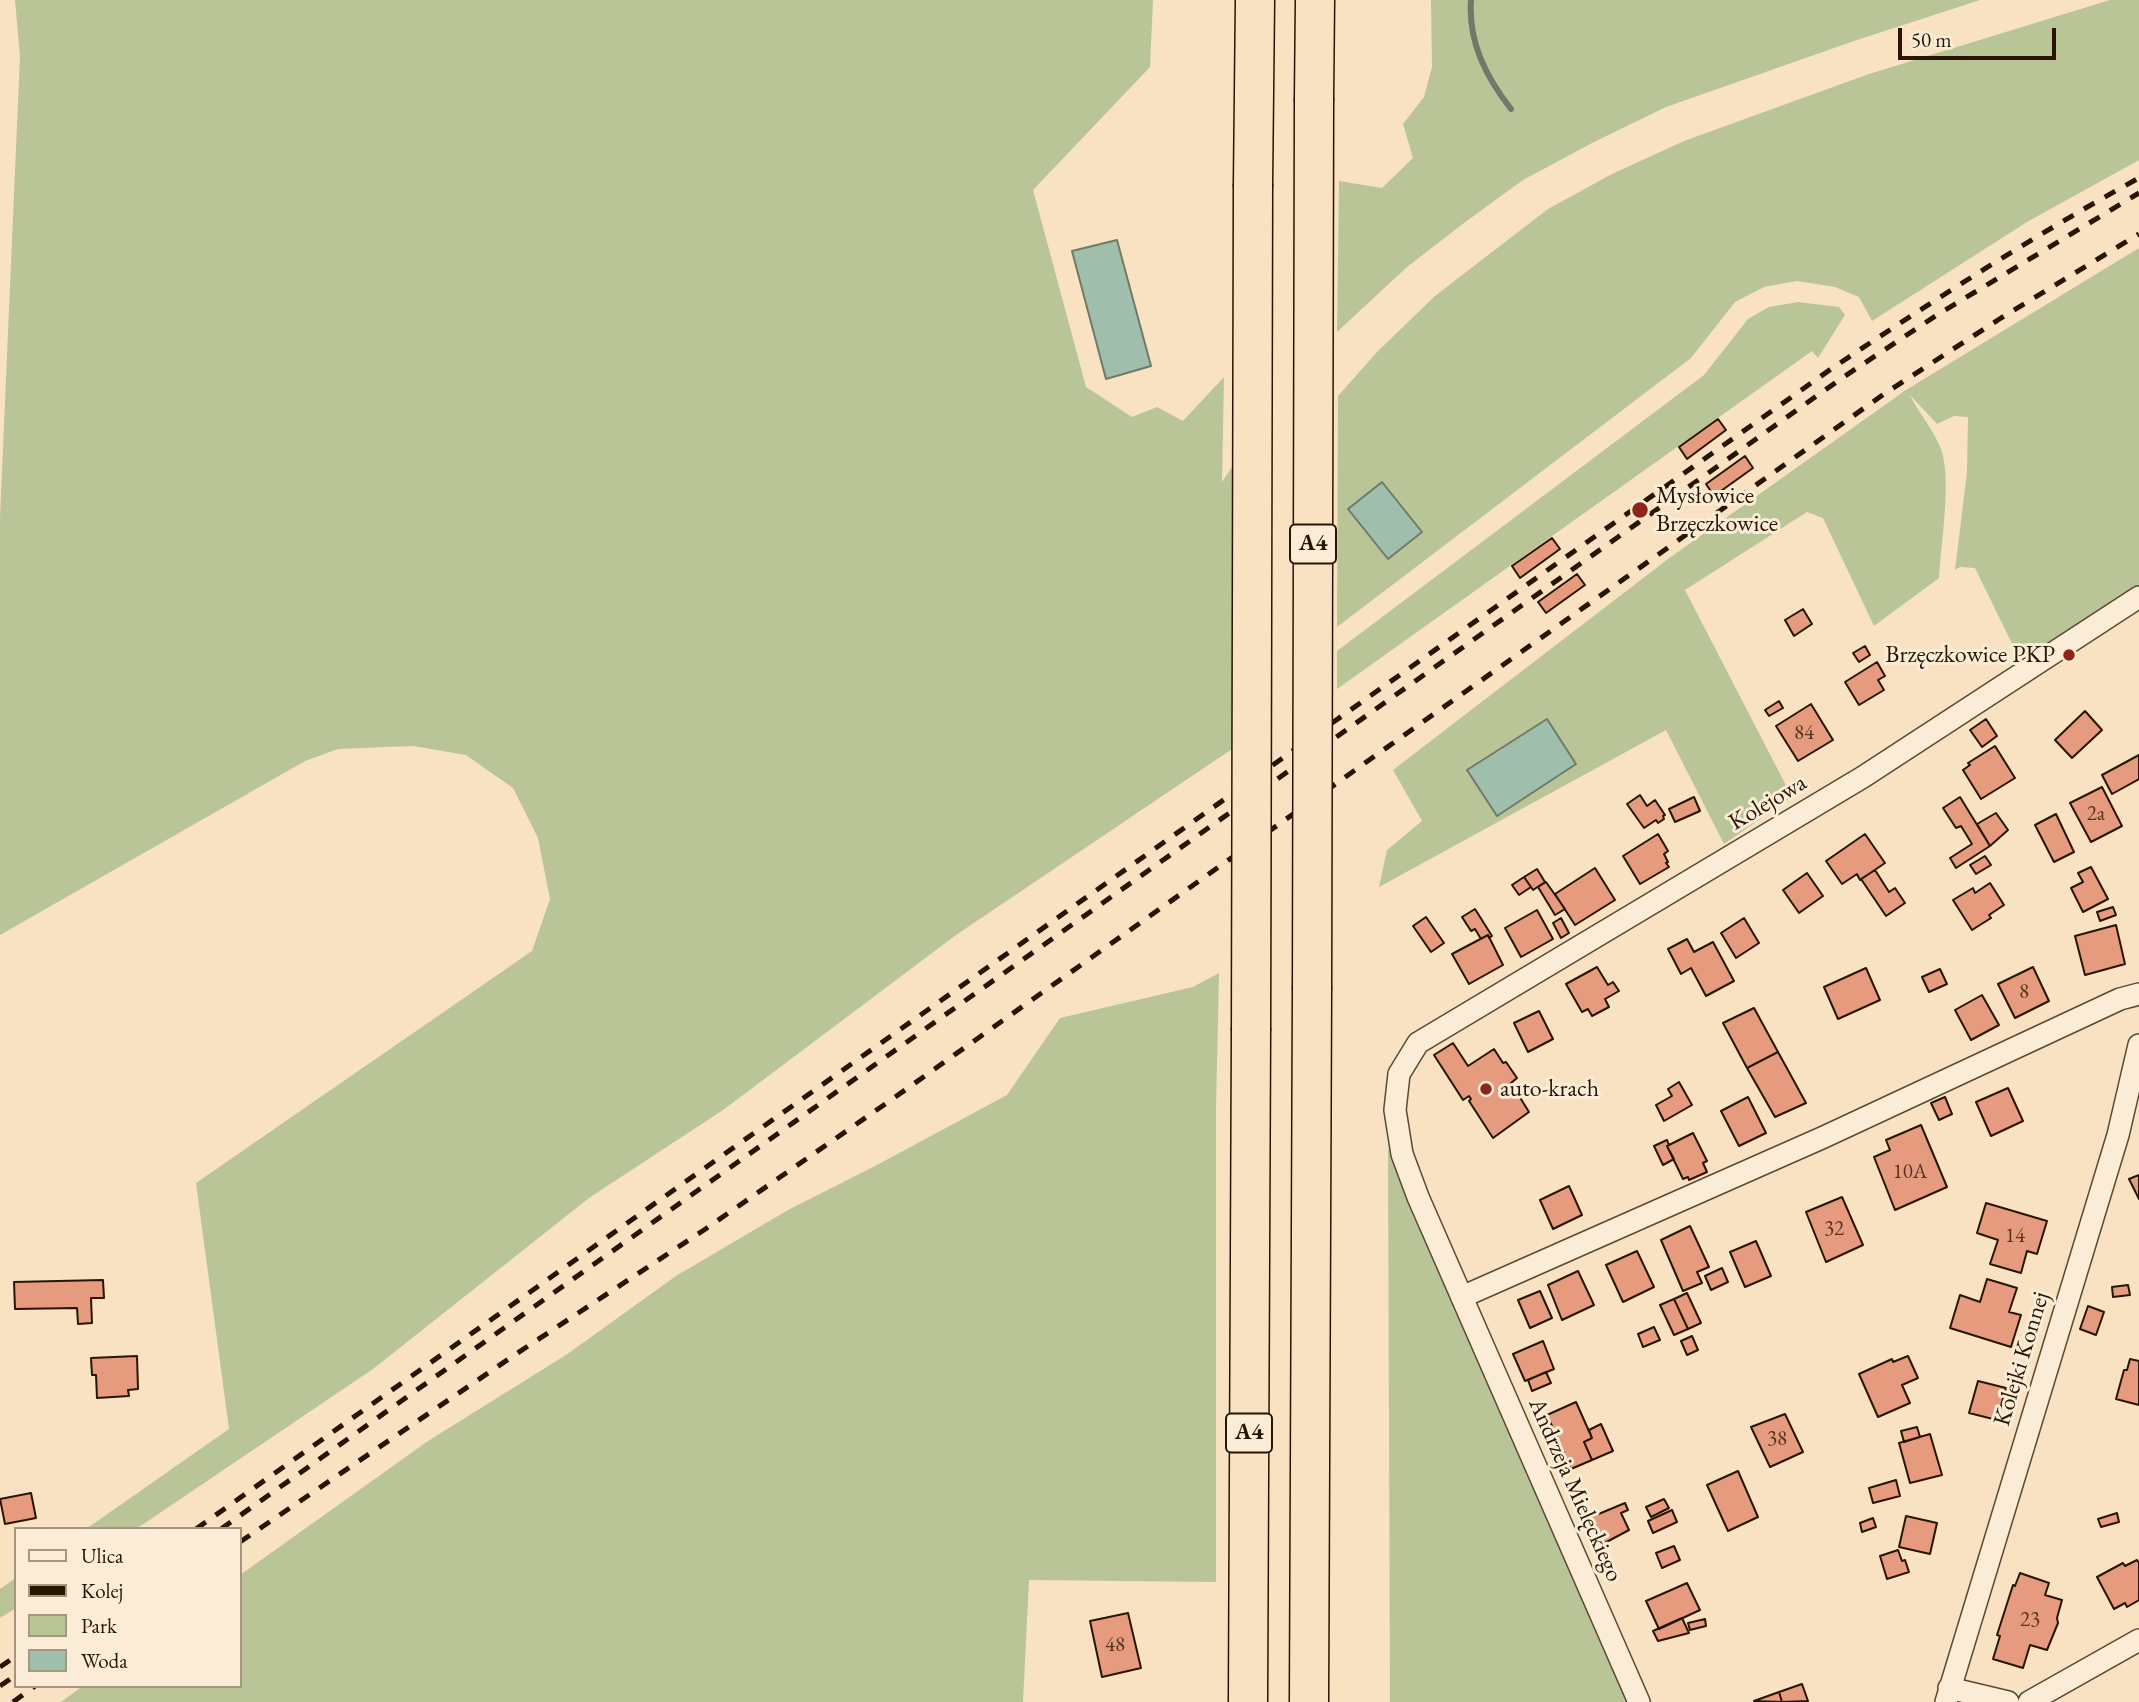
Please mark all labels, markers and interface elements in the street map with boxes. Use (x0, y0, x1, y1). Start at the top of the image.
scale bar (1901, 14, 2058, 58)
text: 50 m (1911, 26, 1952, 53)
place label: Mysłowice Brzęczkowice (1656, 482, 1778, 538)
marker: Mysłowice Brzęczkowice (1630, 500, 1650, 520)
road number: A4 (1290, 524, 1336, 564)
place label: Brzęczkowice PKP (1885, 641, 2055, 669)
marker: Brzęczkowice PKP (2061, 647, 2077, 663)
house number: 84 (1794, 720, 1814, 746)
street label: Kolejowa (1724, 769, 1812, 837)
house number: 2a (2087, 801, 2105, 827)
house number: 8 (2019, 979, 2029, 1005)
place label: auto-krach (1500, 1075, 1599, 1103)
marker: auto-krach (1478, 1081, 1494, 1097)
house number: 10A (1893, 1159, 1927, 1185)
house number: 32 (1824, 1216, 1844, 1242)
house number: 14 (2005, 1223, 2025, 1249)
street label: Kolejki Konnej (1988, 1288, 2056, 1430)
street label: Andrzeja Mielęckiego (1522, 1394, 1628, 1586)
road number: A4 (1226, 1414, 1272, 1452)
house number: 38 (1767, 1426, 1787, 1452)
legend (14, 1527, 242, 1688)
text: Ulica (81, 1542, 123, 1569)
text: Kolej (81, 1577, 123, 1604)
house number: 23 (2020, 1607, 2040, 1633)
text: Park (81, 1612, 117, 1639)
house number: 48 (1105, 1632, 1125, 1658)
text: Woda (81, 1647, 128, 1674)

